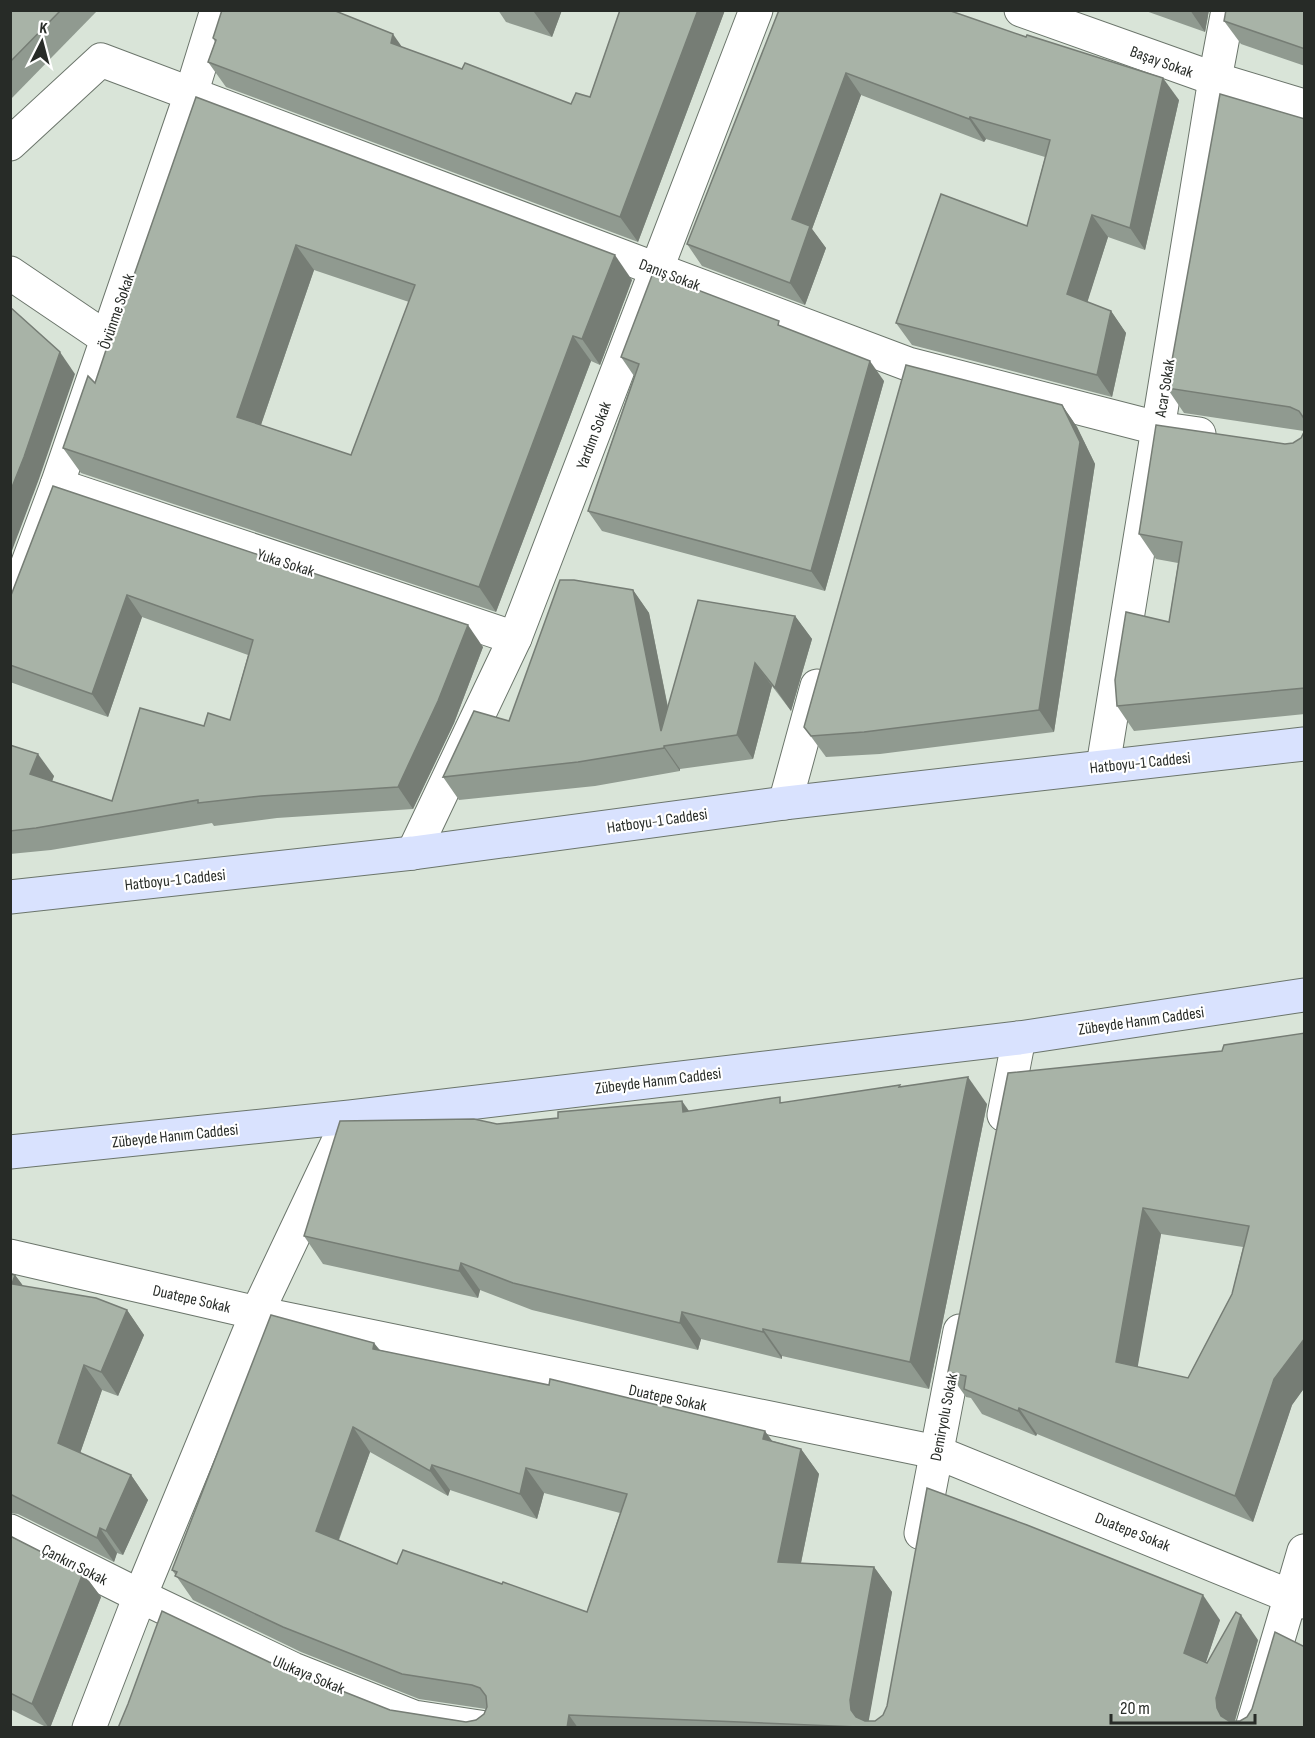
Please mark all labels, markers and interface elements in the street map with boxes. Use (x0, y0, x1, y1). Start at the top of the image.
north arrow (12, 12, 72, 72)
text: K (38, 19, 48, 38)
street label: Başay Sokak (1127, 42, 1196, 83)
street label: Danış Sokak (636, 255, 703, 296)
street label: Övünme Sokak (96, 271, 139, 352)
street label: Acar Sokak (1151, 358, 1179, 420)
street label: Yardım Sokak (573, 399, 616, 472)
street label: Yuka Sokak (254, 545, 317, 582)
street label: Hatboyu-1 Caddesi (1089, 749, 1192, 778)
street label: Hatboyu-1 Caddesi (606, 805, 709, 838)
street label: Hatboyu-1 Caddesi (124, 866, 227, 895)
street label: Zübeyde Hanım Caddesi (1077, 1003, 1205, 1040)
street label: Zübeyde Hanım Caddesi (594, 1064, 722, 1099)
street label: Zübeyde Hanım Caddesi (111, 1120, 239, 1153)
street label: Duatepe Sokak (151, 1281, 232, 1318)
street label: Demiryolu Sokak (927, 1372, 962, 1463)
street label: Duatepe Sokak (627, 1381, 708, 1416)
street label: Duatepe Sokak (1092, 1509, 1173, 1556)
street label: Çankırı Sokak (38, 1541, 111, 1590)
street label: Ulukaya Sokak (270, 1652, 347, 1699)
scale bar (1111, 1687, 1255, 1725)
text: 20 m (1120, 1698, 1150, 1719)

